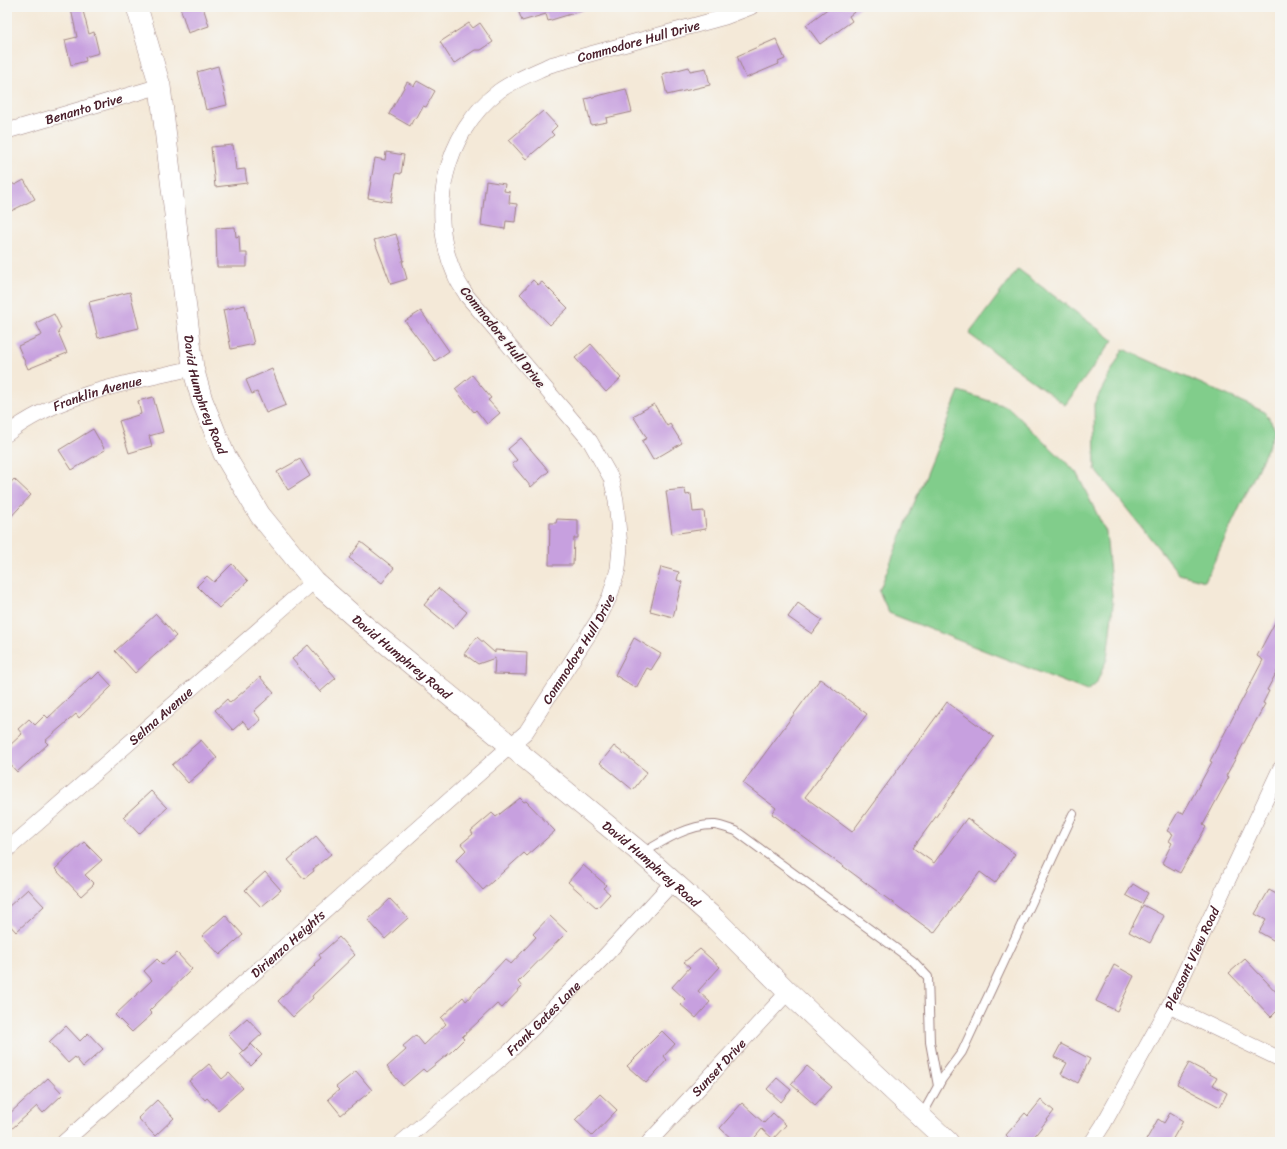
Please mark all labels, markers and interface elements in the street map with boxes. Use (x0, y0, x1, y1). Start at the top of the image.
street label: Commodore Hull Drive (574, 13, 703, 69)
street label: Benanto Drive (42, 86, 126, 131)
street label: Commodore Hull Drive (454, 281, 552, 394)
street label: David Humphrey Road (178, 334, 235, 459)
street label: Franklin Avenue (49, 368, 144, 417)
street label: Commodore Hull Drive (535, 589, 621, 709)
street label: David Humphrey Road (347, 608, 458, 706)
street label: Selma Avenue (123, 680, 198, 751)
street label: David Humphrey Road (597, 814, 707, 914)
street label: Pleasant View Road (1157, 902, 1226, 1014)
street label: Dirienzo Heights (245, 903, 331, 983)
street label: Frank Gates Lane (500, 975, 586, 1061)
street label: Sunset Drive (685, 1032, 752, 1102)

